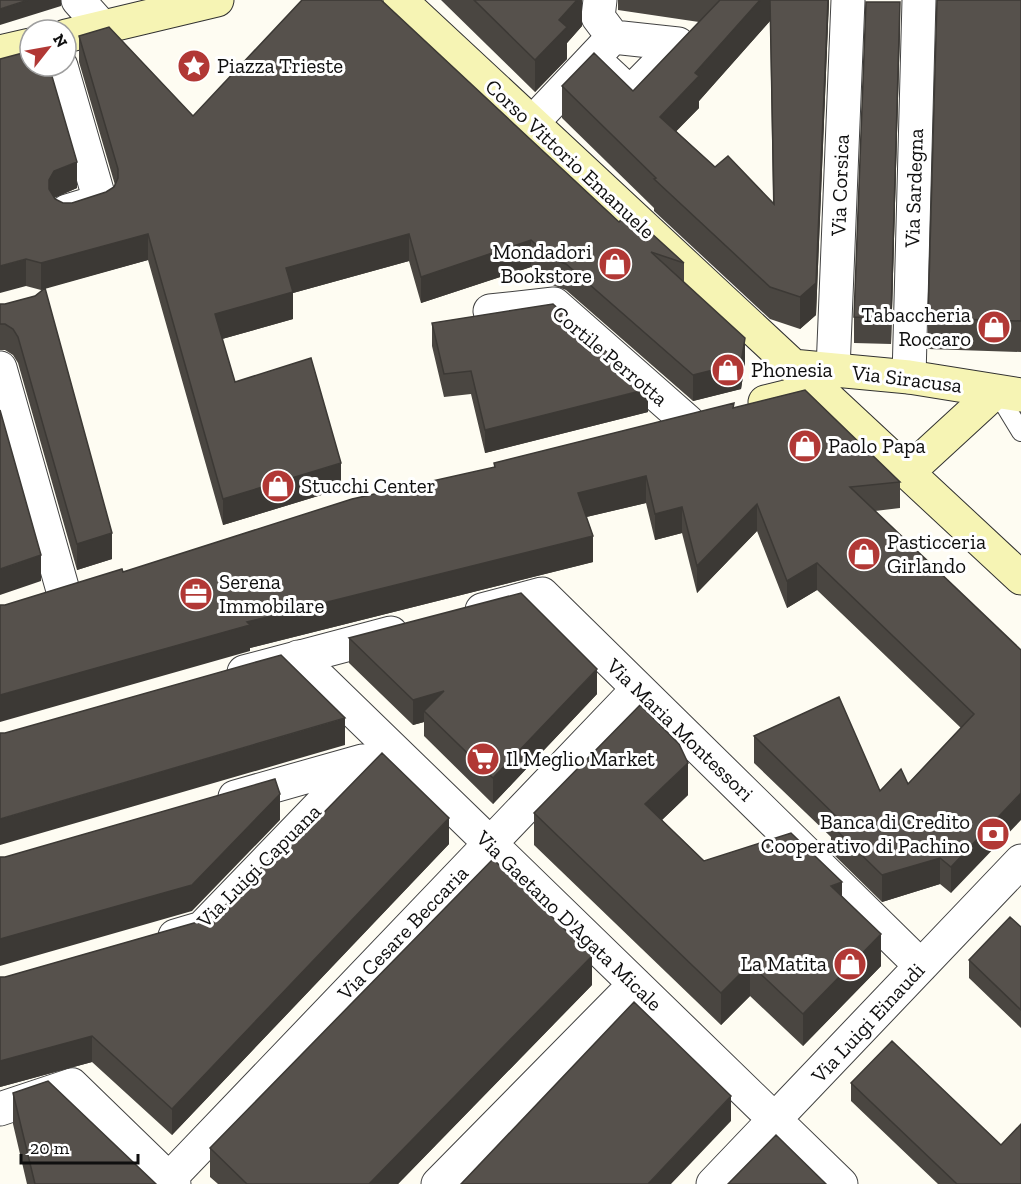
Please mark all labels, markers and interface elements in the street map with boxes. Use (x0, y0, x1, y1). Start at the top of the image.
north arrow (18, 18, 78, 78)
text: N (49, 30, 72, 51)
place icon: Piazza Trieste (176, 48, 212, 84)
place label: Piazza Trieste (217, 53, 343, 78)
street label: Corso Vittorio Emanuele (480, 74, 660, 244)
street label: Via Sardegna (899, 128, 928, 249)
street label: Via Corsica (825, 134, 854, 237)
place label: Mondadori Bookstore (492, 239, 592, 288)
shop icon: Mondadori Bookstore (597, 246, 633, 282)
street label: Cortile Perrotta (548, 300, 673, 411)
place label: Tabaccheria Roccaro (861, 302, 971, 351)
shop icon: Tabaccheria Roccaro (976, 309, 1012, 345)
shop icon: Phonesia (710, 352, 746, 388)
place label: Phonesia (751, 357, 833, 382)
street label: Via Siracusa (850, 359, 964, 398)
shop icon: Paolo Papa (787, 428, 823, 464)
place label: Paolo Papa (828, 433, 926, 458)
shop icon: Stucchi Center (260, 468, 296, 504)
place label: Stucchi Center (301, 473, 436, 498)
place label: Pasticceria Girlando (887, 529, 986, 578)
shop icon: Pasticceria Girlando (846, 536, 882, 572)
place label: Serena Immobilare (219, 569, 324, 618)
office icon: Serena Immobilare (178, 576, 214, 612)
street label: Via Maria Montessori (601, 652, 759, 806)
supermarket icon: Il Meglio Market (465, 741, 501, 777)
place label: Il Meglio Market (506, 746, 655, 771)
street label: Via Luigi Capuana (191, 799, 326, 933)
place label: Banca di Credito Cooperativo di Pachino (761, 809, 970, 858)
bank icon: Banca di Credito Cooperativo di Pachino (975, 816, 1011, 852)
street label: Via Gaetano D'Agata Micale (470, 825, 668, 1016)
street label: Via Cesare Beccaria (331, 860, 473, 1006)
shop icon: La Matita (832, 946, 868, 982)
place label: La Matita (741, 951, 827, 976)
street label: Via Luigi Einaudi (805, 957, 930, 1088)
scale bar (21, 1127, 138, 1165)
text: 20 m (30, 1137, 70, 1159)

